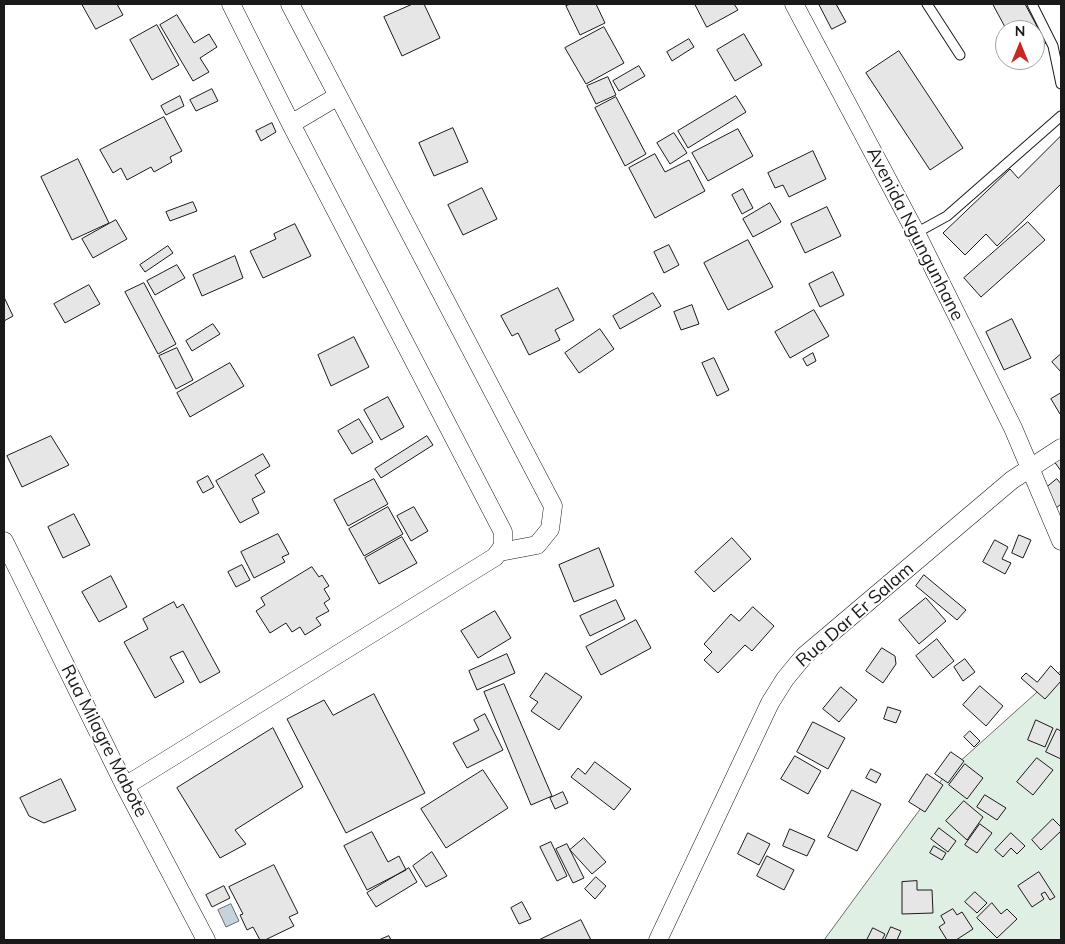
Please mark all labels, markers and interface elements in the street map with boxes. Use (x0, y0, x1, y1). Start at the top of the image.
north arrow (995, 20, 1045, 70)
text: N (1015, 22, 1025, 40)
street label: Avenida Ngungunhane (862, 144, 968, 324)
street label: Rua Dar Er Salam (792, 558, 918, 672)
street label: Rua Milagre Mabote (56, 661, 152, 821)

